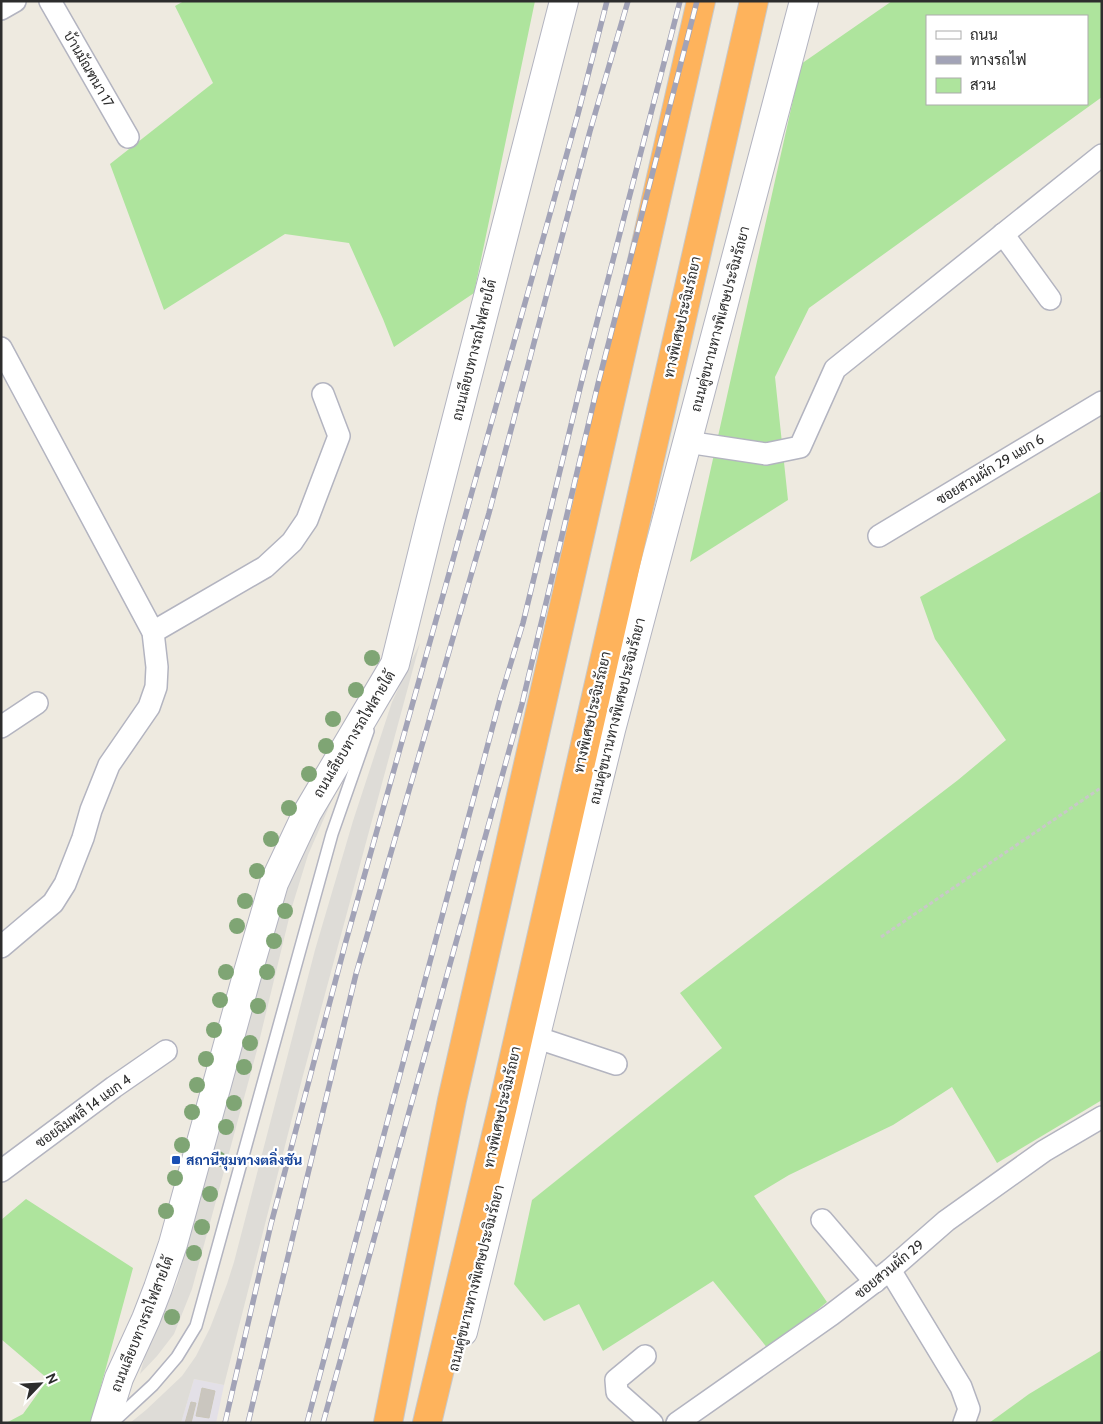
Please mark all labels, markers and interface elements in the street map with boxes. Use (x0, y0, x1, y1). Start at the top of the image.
legend (926, 15, 1088, 105)
text: ถนน (970, 26, 998, 44)
street label: บ้านมัณฑนา 17 (60, 28, 118, 110)
text: ทางรถไฟ (970, 50, 1027, 69)
text: สวน (970, 76, 996, 94)
street label: ถนนคู่ขนานทางพิเศษประจิมรัถยา (687, 224, 754, 414)
street label: ทางพิเศษประจิมรัถยา (659, 254, 705, 380)
street label: ถนนเลียบทางรถไฟสายใต้ (448, 277, 500, 423)
street label: ซอยสวนผัก 29 แยก 6 (933, 430, 1047, 508)
street label: ถนนคู่ขนานทางพิเศษประจิมรัถยา (586, 616, 648, 806)
street label: ทางพิเศษประจิมรัถยา (570, 650, 614, 774)
street label: ถนนเลียบทางรถไฟสายใต้ (309, 667, 399, 801)
street label: ทางพิเศษประจิมรัถยา (479, 1044, 525, 1170)
street label: ซอยฉิมพลี 14 แยก 4 (32, 1070, 134, 1152)
place label: สถานีชุมทางตลิ่งชัน (186, 1148, 302, 1171)
marker: สถานีชุมทางตลิ่งชัน (170, 1154, 182, 1166)
street label: ถนนคู่ขนานทางพิเศษประจิมรัถยา (444, 1183, 509, 1373)
street label: ซอยสวนผัก 29 (851, 1235, 927, 1303)
street label: ถนนเลียบทางรถไฟสายใต้ (106, 1253, 178, 1395)
north arrow (15, 1359, 65, 1409)
text: N (42, 1370, 62, 1387)

